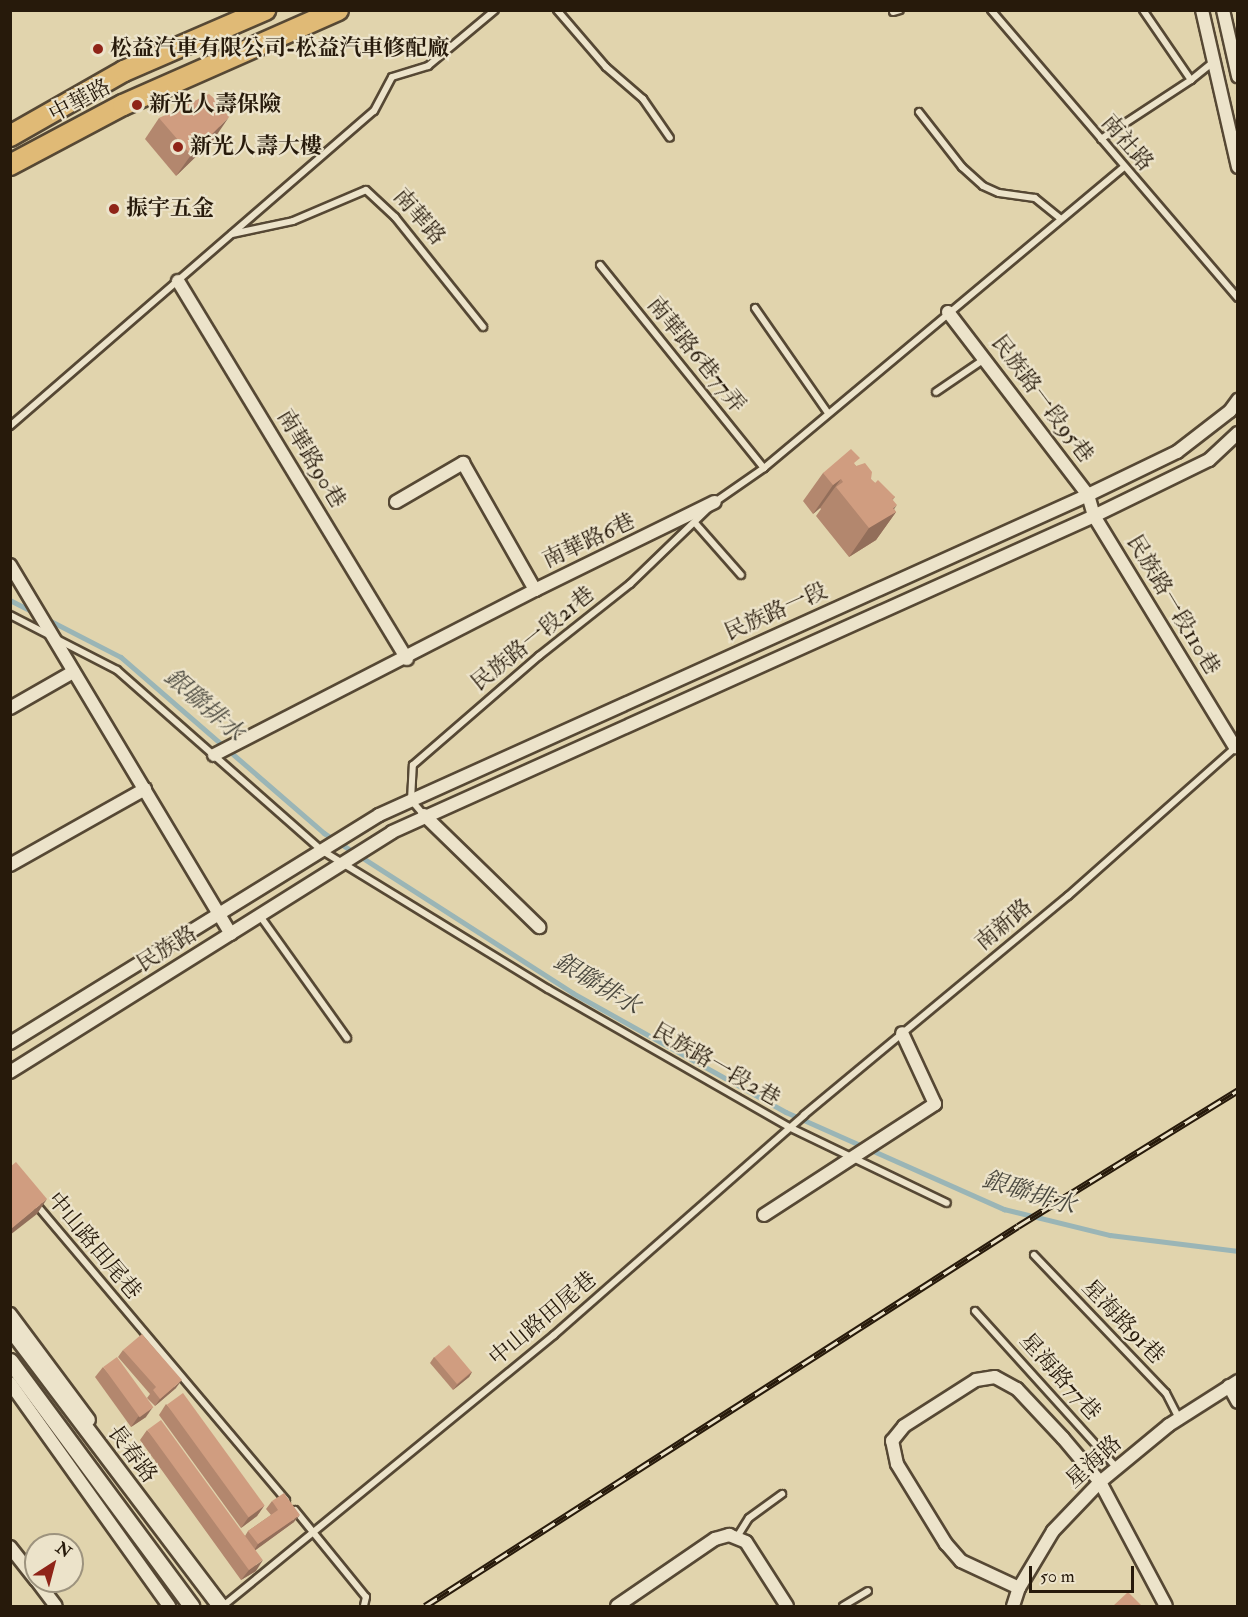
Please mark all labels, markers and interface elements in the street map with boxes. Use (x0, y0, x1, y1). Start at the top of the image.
place label: 松益汽車有限公司-松益汽車修配廠 (110, 36, 449, 62)
marker: 松益汽車有限公司-松益汽車修配廠 (91, 42, 105, 56)
street label: 中華路 (45, 74, 115, 128)
place label: 新光人壽保險 (149, 92, 281, 118)
marker: 新光人壽保險 (130, 98, 144, 112)
street label: 南社路 (1095, 109, 1159, 177)
place label: 新光人壽大樓 (190, 134, 322, 160)
marker: 新光人壽大樓 (171, 140, 185, 154)
street label: 南華路 (387, 183, 451, 251)
place label: 振宇五金 (126, 196, 214, 222)
marker: 振宇五金 (107, 202, 121, 216)
street label: 南華路6巷77弄 (641, 292, 751, 418)
street label: 民族路一段95巷 (985, 330, 1099, 468)
street label: 南華路90巷 (271, 405, 351, 513)
street label: 南華路6巷 (539, 508, 639, 574)
street label: 民族路一段110巷 (1121, 530, 1225, 680)
street label: 民族路一段 (720, 578, 832, 646)
street label: 民族路一段21巷 (466, 581, 600, 697)
water label: 銀聯排水 (158, 663, 250, 747)
street label: 南新路 (970, 894, 1038, 956)
street label: 民族路 (132, 920, 202, 978)
water label: 銀聯排水 (548, 947, 646, 1021)
street label: 民族路一段2巷 (647, 1018, 785, 1112)
water label: 銀聯排水 (979, 1165, 1079, 1221)
street label: 中山路田尾巷 (41, 1187, 147, 1305)
street label: 中山路田尾巷 (484, 1266, 602, 1372)
street label: 星海路91巷 (1076, 1274, 1170, 1370)
street label: 星海路77巷 (1014, 1328, 1106, 1426)
street label: 長春路 (102, 1420, 162, 1488)
street label: 星海路 (1061, 1430, 1127, 1494)
north arrow (24, 1533, 84, 1593)
text: N (52, 1538, 75, 1562)
scale bar (1032, 1554, 1137, 1592)
text: 50 m (1040, 1565, 1075, 1588)

